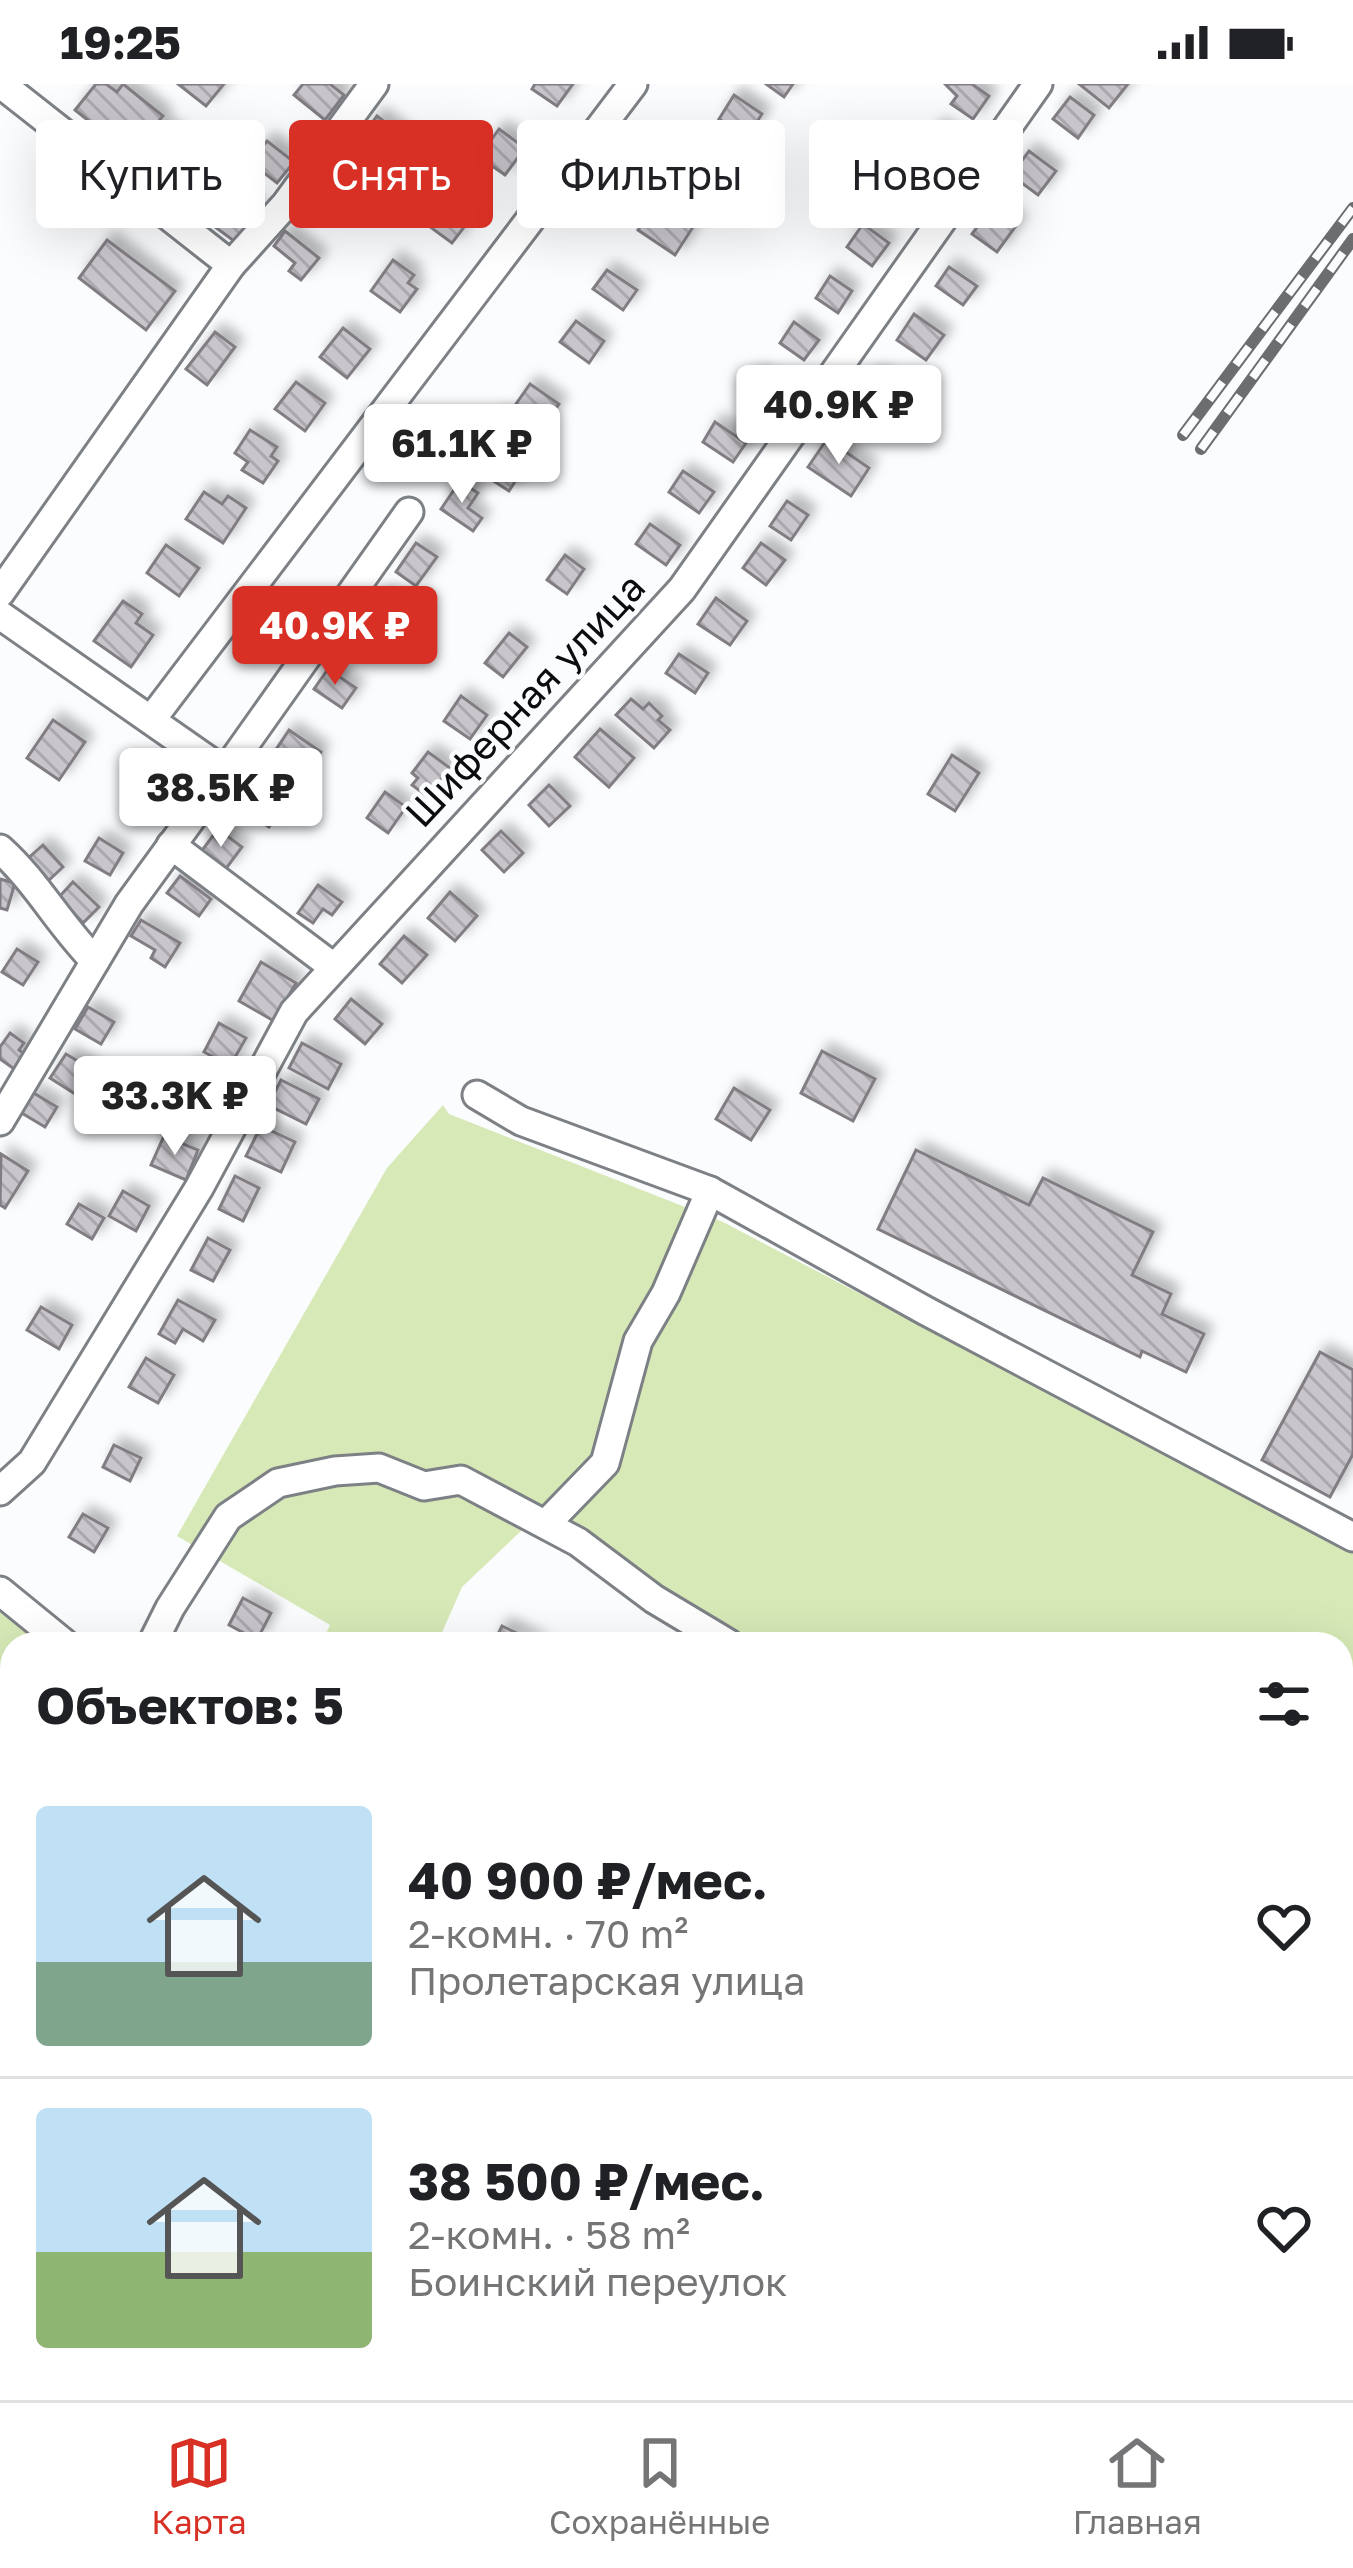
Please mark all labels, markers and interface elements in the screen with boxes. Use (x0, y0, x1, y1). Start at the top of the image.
text: 19:25 (60, 15, 181, 69)
chip: Купить (36, 120, 265, 228)
chip: Снять (289, 120, 493, 228)
chip: Фильтры (517, 120, 785, 228)
chip: Новое (809, 120, 1023, 228)
pin: 40.9K ₽ (728, 365, 950, 467)
text: 40.9K ₽ (763, 380, 915, 427)
pin: 61.1K ₽ (351, 404, 573, 506)
text: 61.1K ₽ (391, 419, 533, 466)
street label: Шиферная улица (395, 563, 654, 836)
pin: 40.9K ₽ (224, 586, 446, 688)
text: 40.9K ₽ (259, 601, 411, 648)
pin: 38.5K ₽ (110, 748, 332, 850)
text: 38.5K ₽ (146, 763, 296, 810)
pin: 33.3K ₽ (64, 1056, 286, 1158)
text: 33.3K ₽ (101, 1071, 249, 1118)
icon: filters (1251, 1671, 1317, 1737)
text: Объектов: 5 (36, 1674, 344, 1735)
text: 40 900 ₽/мес. (408, 1849, 768, 1910)
icon: home (132, 1854, 276, 1998)
icon: heart (1251, 1893, 1317, 1959)
text: 2-комн. · 70 m² (408, 1910, 688, 1957)
text: Пролетарская улица (408, 1957, 805, 2004)
text: 38 500 ₽/мес. (408, 2150, 765, 2211)
icon: home (132, 2156, 276, 2300)
icon: heart (1251, 2195, 1317, 2261)
text: 2-комн. · 58 m² (408, 2211, 690, 2258)
text: Боинский переулок (408, 2258, 787, 2305)
tab: Карта (151, 2430, 247, 2541)
tab: Сохранённые (549, 2430, 770, 2541)
tab: Главная (1073, 2430, 1202, 2541)

